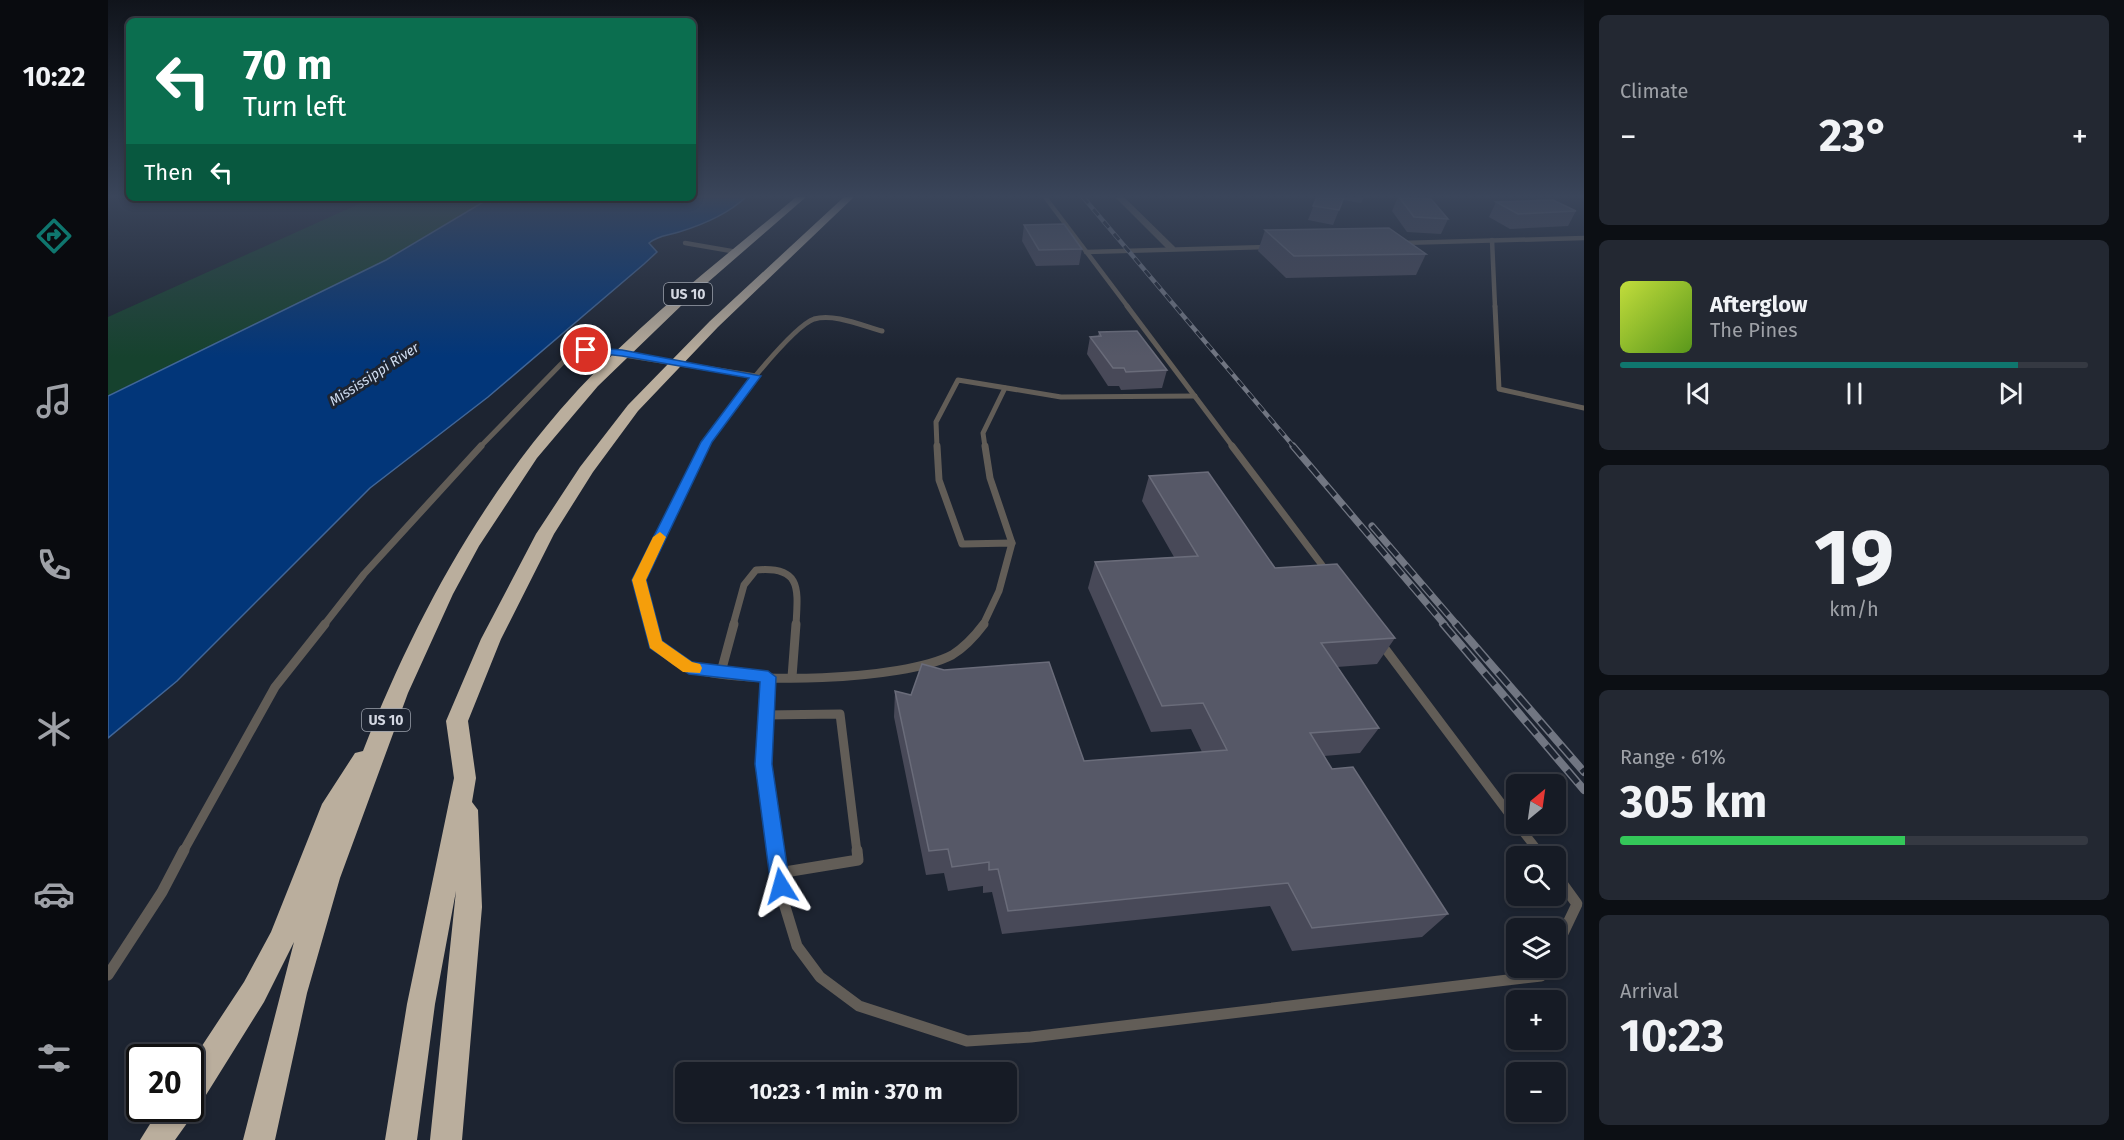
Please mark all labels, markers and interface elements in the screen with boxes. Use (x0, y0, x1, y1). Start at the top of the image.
text: 70 m (243, 40, 332, 90)
icon: left (144, 42, 222, 120)
text: 10:22 (23, 61, 85, 93)
text: Climate (1620, 79, 1688, 103)
text: Turn left (243, 91, 346, 123)
text: 23° (1819, 109, 1889, 163)
text: − (1620, 117, 1637, 157)
text: + (2072, 117, 2088, 157)
icon: left (205, 156, 238, 189)
text: Then (144, 159, 193, 186)
icon: directions (33, 215, 75, 257)
road number: US 10 (664, 283, 712, 305)
text: Afterglow (1710, 291, 1807, 318)
text: The Pines (1710, 318, 1797, 342)
pin (560, 324, 611, 375)
icon: arrive (569, 333, 602, 366)
water label: Mississippi River (326, 339, 423, 410)
icon: previous (1682, 377, 1715, 410)
icon: pause (1838, 377, 1871, 410)
icon: next (1994, 377, 2027, 410)
icon: music (33, 380, 75, 422)
text: 19 (1814, 511, 1894, 605)
icon: phone (33, 544, 75, 586)
text: km/h (1829, 597, 1879, 621)
icon: climate (33, 708, 75, 750)
road number: US 10 (362, 709, 410, 731)
text: Range · 61% (1620, 745, 1726, 769)
north arrow (1506, 774, 1566, 834)
map controls (1506, 774, 1566, 1122)
text: 305 km (1620, 775, 1767, 829)
button: search (1506, 846, 1566, 906)
position arrow (749, 854, 813, 918)
icon: car (33, 873, 75, 915)
button: layers (1506, 918, 1566, 978)
text: Arrival (1620, 979, 1679, 1003)
button: + (1506, 990, 1566, 1050)
text: 10:23 (1620, 1009, 1724, 1063)
icon: filters (33, 1037, 75, 1079)
speed limit sign: 20 (126, 1044, 204, 1122)
button: − (1506, 1062, 1566, 1122)
text: 10:23 · 1 min · 370 m (749, 1078, 943, 1105)

